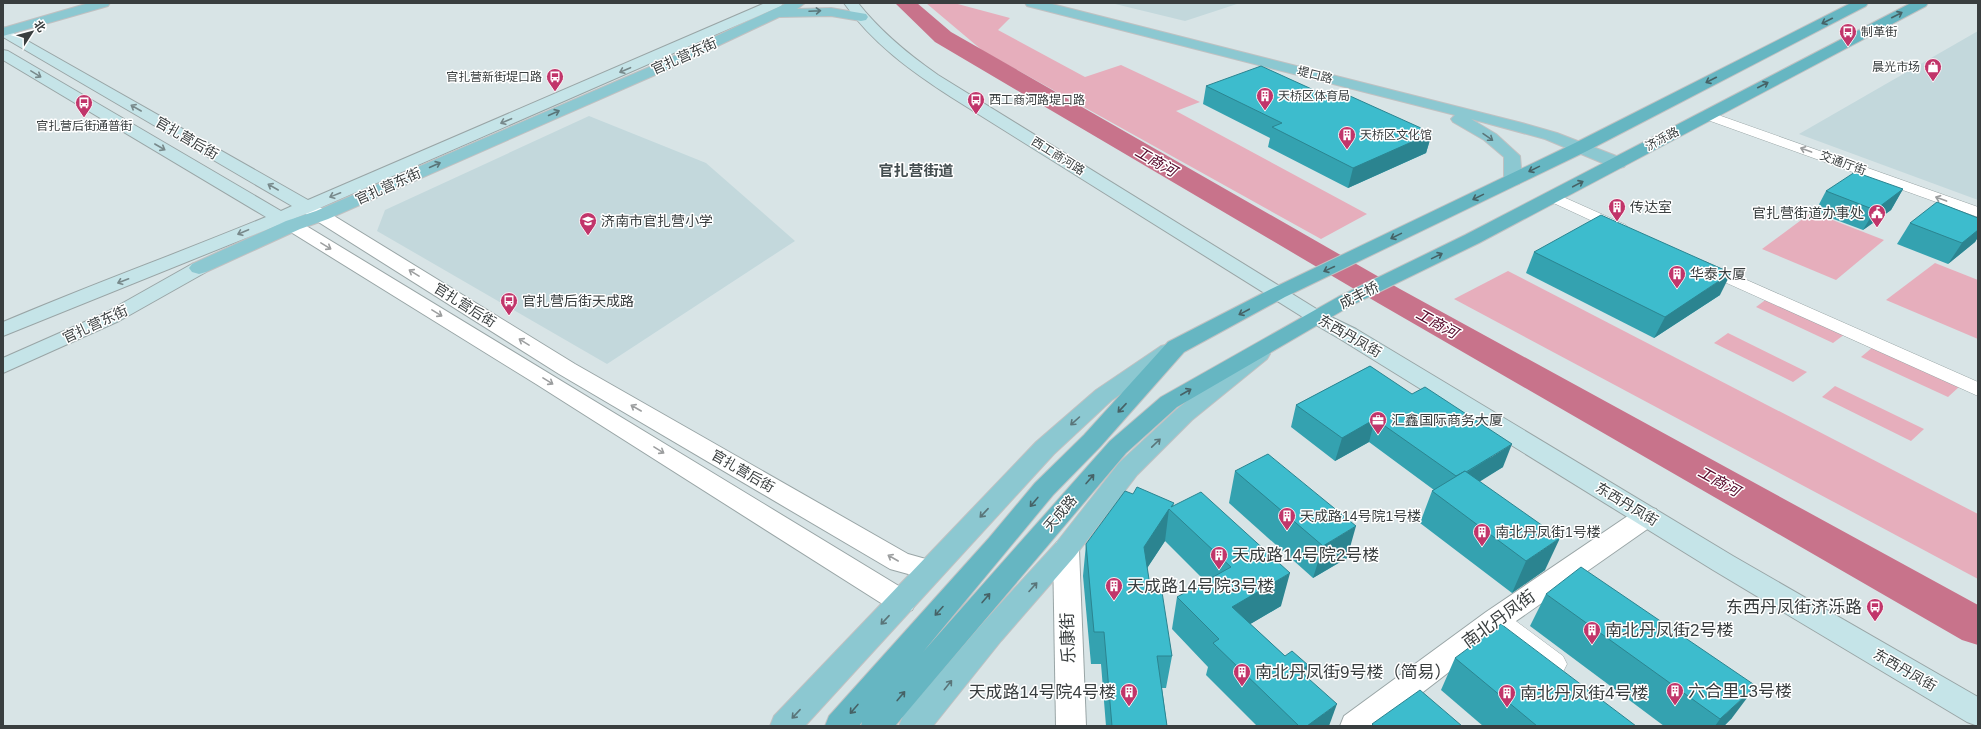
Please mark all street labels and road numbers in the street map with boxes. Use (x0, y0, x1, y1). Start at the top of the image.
street label: 官扎营东街 (649, 34, 719, 78)
street label: 堤口路 (1296, 64, 1334, 86)
street label: 官扎营后街 (153, 114, 221, 162)
street label: 济泺路 (1643, 124, 1681, 154)
street label: 西工商河路 (1029, 134, 1087, 178)
street label: 交通厅街 (1818, 148, 1868, 178)
street label: 官扎营东街 (353, 164, 423, 208)
street label: 成丰桥 (1337, 278, 1381, 312)
street label: 官扎营后街 (431, 280, 499, 330)
street label: 官扎营东街 (60, 302, 130, 346)
street label: 东西丹凤街 (1316, 312, 1384, 360)
street label: 官扎营后街 (709, 447, 777, 495)
street label: 东西丹凤街 (1593, 479, 1661, 529)
street label: 天成路 (1040, 492, 1080, 534)
street label: 南北丹凤街 (1459, 586, 1539, 652)
street label: 乐康街 (1058, 612, 1078, 664)
street label: 东西丹凤街 (1871, 646, 1939, 694)

